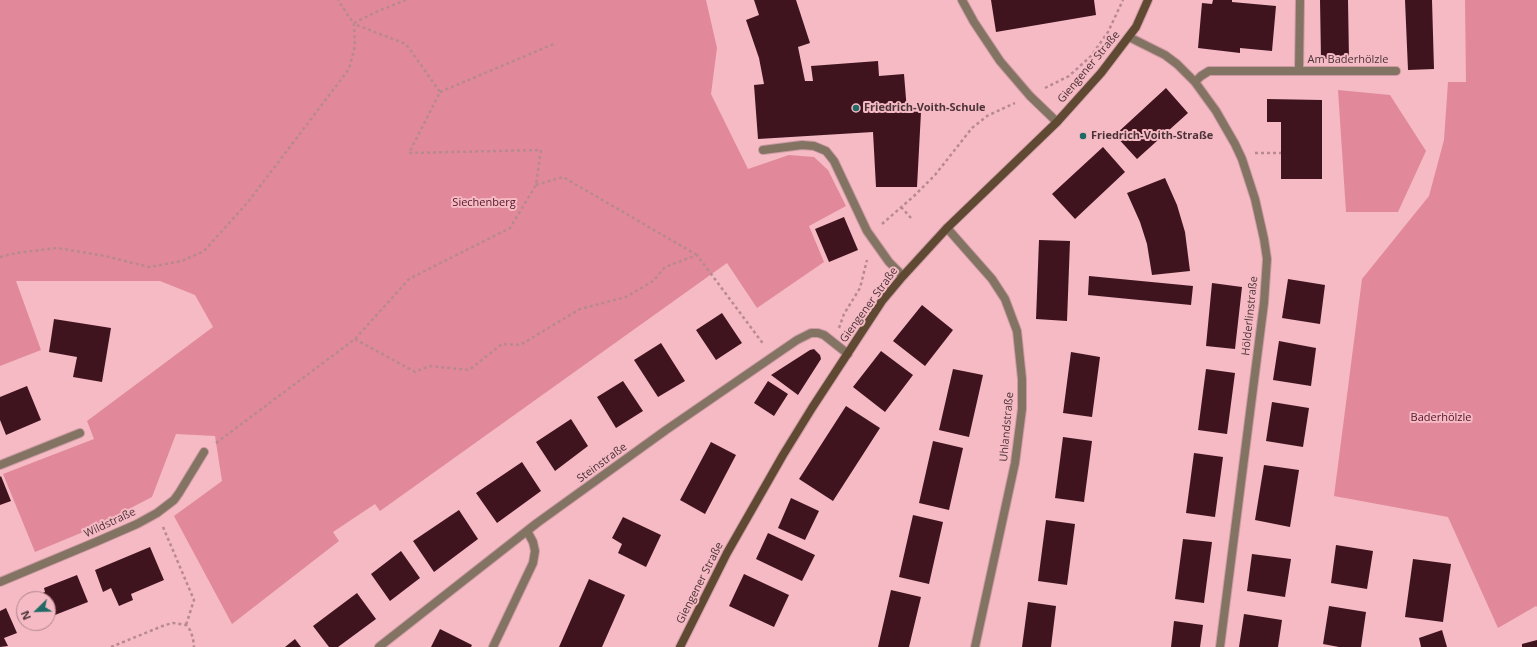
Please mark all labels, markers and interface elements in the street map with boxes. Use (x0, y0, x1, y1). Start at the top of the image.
street label: Giengener Straße (1055, 28, 1123, 106)
street label: Am Baderhölzle (1308, 53, 1388, 67)
place label: Friedrich-Voith-Schule (864, 101, 986, 115)
marker: Friedrich-Voith-Schule (851, 103, 861, 113)
place label: Friedrich-Voith-Straße (1091, 129, 1213, 143)
marker: Friedrich-Voith-Straße (1078, 131, 1088, 141)
park label: Siechenberg (452, 196, 516, 210)
street label: Giengener Straße (837, 265, 901, 345)
street label: Hölderlinstraße (1239, 276, 1261, 356)
street label: Uhlandstraße (997, 392, 1017, 462)
park label: Baderhölzle (1411, 411, 1471, 425)
street label: Steinstraße (574, 440, 630, 486)
street label: Wildstraße (82, 505, 138, 541)
street label: Giengener Straße (674, 540, 726, 626)
north arrow (16, 591, 56, 631)
text: N (17, 608, 34, 623)

